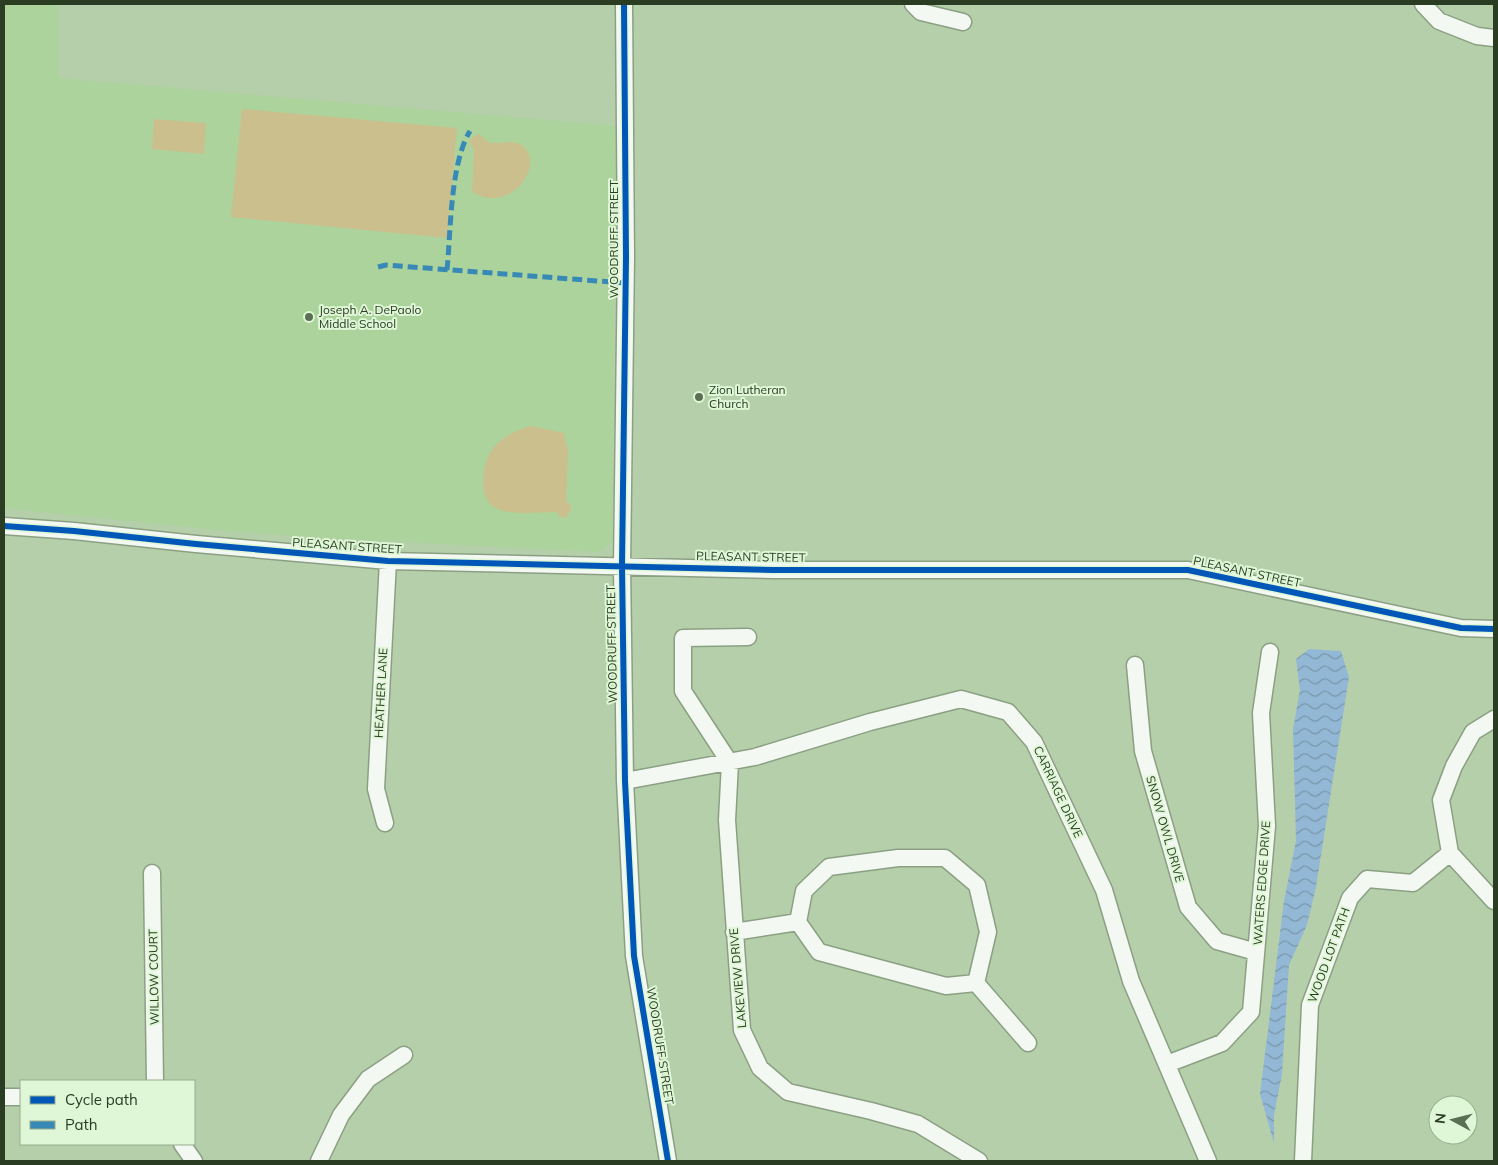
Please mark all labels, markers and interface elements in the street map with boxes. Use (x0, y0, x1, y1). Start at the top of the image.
street label: WOODRUFF STREET (606, 179, 621, 298)
place label: Joseph A. DePaolo Middle School (319, 302, 421, 331)
marker: Joseph A. DePaolo Middle School (303, 311, 315, 323)
place label: Zion Lutheran Church (709, 382, 786, 411)
marker: Zion Lutheran Church (693, 391, 705, 403)
street label: PLEASANT STREET (292, 534, 403, 557)
street label: PLEASANT STREET (696, 548, 807, 565)
street label: PLEASANT STREET (1192, 553, 1303, 590)
street label: WOODRUFF STREET (603, 584, 620, 703)
street label: HEATHER LANE (371, 648, 390, 738)
street label: CARRIAGE DRIVE (1031, 743, 1086, 840)
street label: SNOW OWL DRIVE (1143, 774, 1188, 884)
street label: WATERS EDGE DRIVE (1250, 820, 1273, 946)
street label: WOOD LOT PATH (1304, 905, 1353, 1005)
street label: LAKEVIEW DRIVE (726, 927, 749, 1029)
street label: WILLOW COURT (145, 928, 162, 1025)
street label: WOODRUFF STREET (644, 986, 677, 1106)
legend (20, 1080, 195, 1145)
text: Cycle path (65, 1090, 138, 1109)
north arrow (1428, 1095, 1478, 1145)
text: N (1431, 1112, 1450, 1125)
text: Path (65, 1115, 97, 1134)

